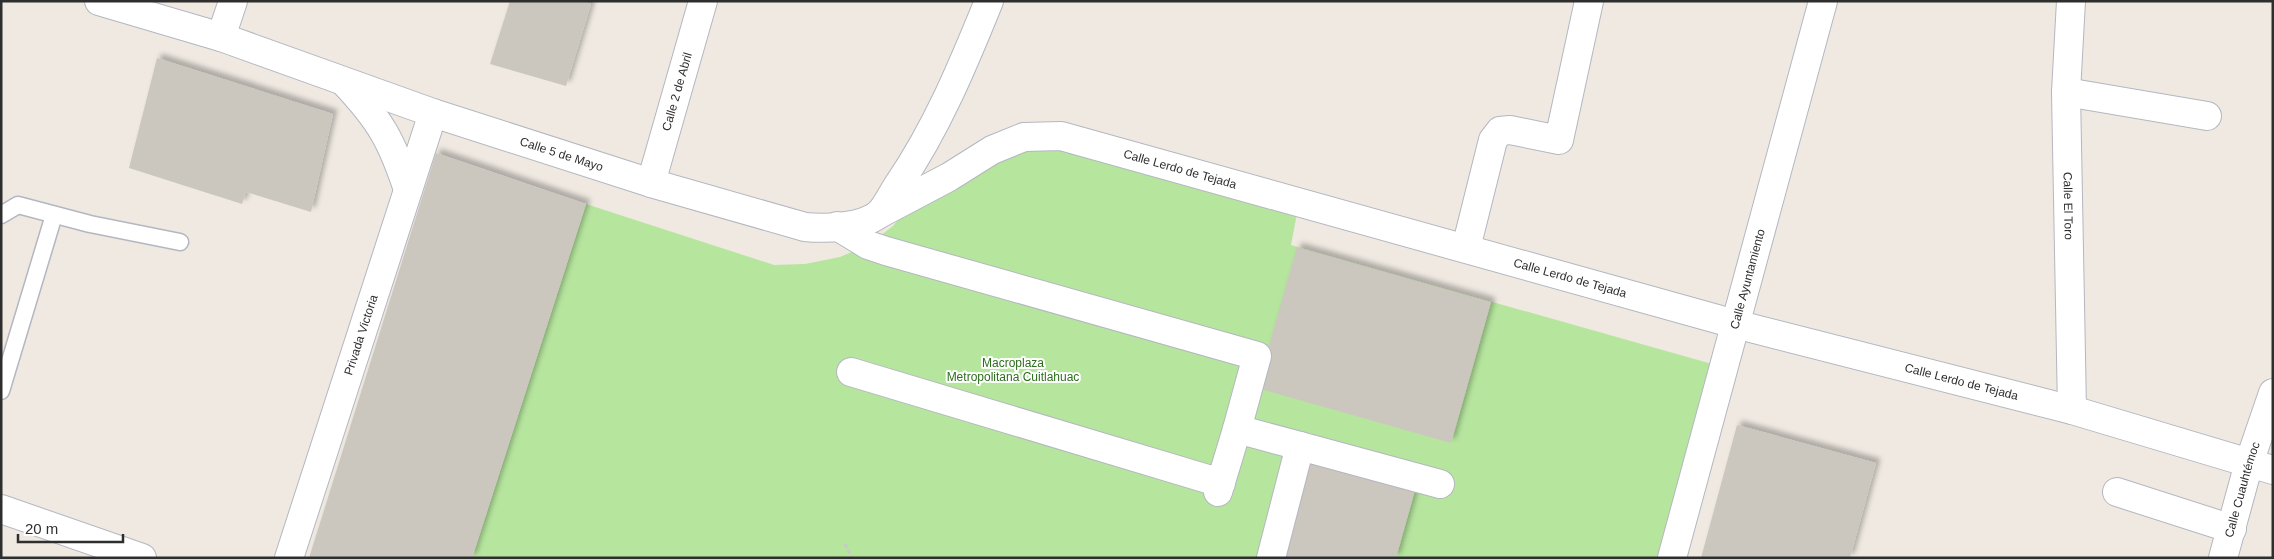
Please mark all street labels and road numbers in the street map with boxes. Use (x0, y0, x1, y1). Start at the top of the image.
street label: Calle 2 de Abril (659, 51, 695, 132)
street label: Calle 5 de Mayo (518, 134, 605, 174)
street label: Calle Lerdo de Tejada (1122, 147, 1238, 192)
street label: Calle El Toro (2061, 172, 2076, 240)
street label: Calle Ayuntamiento (1727, 227, 1768, 331)
street label: Calle Lerdo de Tejada (1512, 256, 1628, 301)
street label: Privada Victoria (341, 293, 381, 377)
street label: Calle Lerdo de Tejada (1903, 361, 2020, 403)
street label: Calle Cuauhtémoc (2222, 440, 2263, 539)

